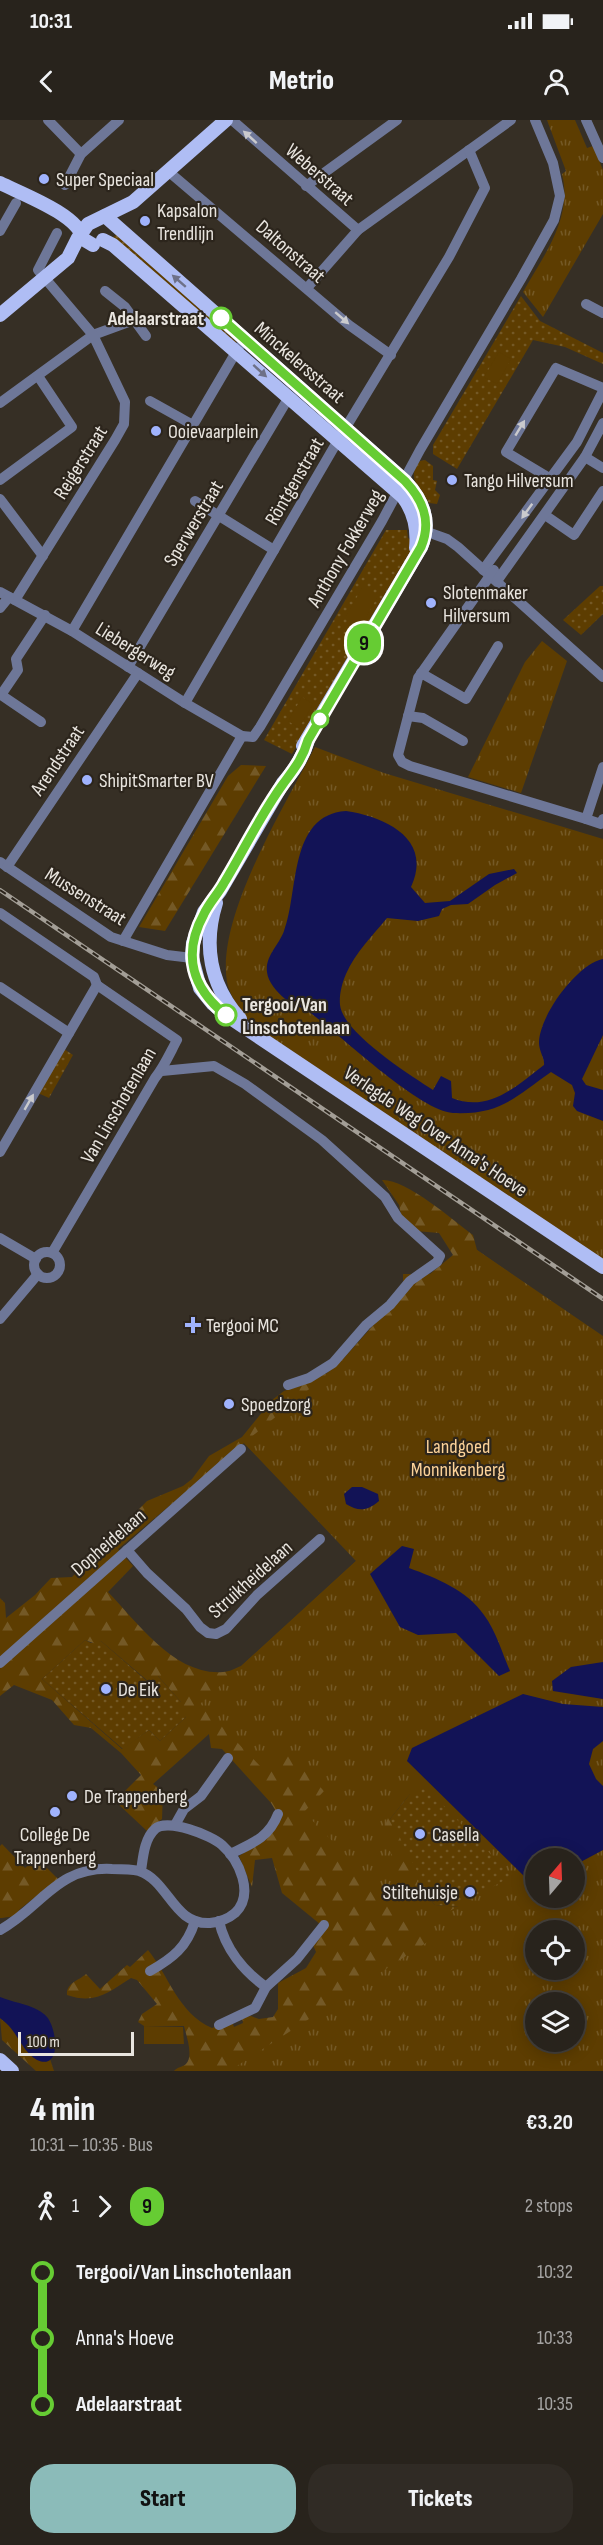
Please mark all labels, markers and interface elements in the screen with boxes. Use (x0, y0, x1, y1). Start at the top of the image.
text: 10:31 (30, 8, 72, 35)
icon: back (30, 65, 63, 98)
text: Metrio (269, 65, 334, 97)
icon: person (540, 65, 573, 98)
one-way arrow (243, 131, 258, 144)
street label: Weberstraat (280, 139, 358, 211)
place label: Super Speciaal (56, 168, 154, 192)
marker: Super Speciaal (37, 172, 51, 186)
place label: Kapsalon Trendlijn (157, 199, 217, 246)
marker: Kapsalon Trendlijn (138, 214, 152, 228)
street label: Daltonstraat (251, 215, 330, 288)
one-way arrow (171, 275, 187, 288)
place label: Adelaarstraat (107, 307, 204, 331)
marker: Adelaarstraat (210, 307, 232, 329)
one-way arrow (334, 311, 349, 324)
street label: Minckelersstraat (249, 317, 349, 409)
one-way arrow (252, 364, 267, 377)
place label: Ooievaarplein (168, 420, 259, 444)
one-way arrow (515, 420, 526, 436)
street label: Reigerstraat (49, 421, 113, 504)
marker: Ooievaarplein (149, 424, 163, 438)
street label: Röntgenstraat (260, 434, 329, 529)
place label: Tango Hilversum (464, 469, 573, 493)
marker: Tango Hilversum (445, 473, 459, 487)
street label: Sperwerstraat (159, 476, 229, 571)
street label: Anthony Fokkerweg (302, 485, 389, 612)
one-way arrow (522, 503, 534, 518)
place label: Slotenmaker Hilversum (443, 581, 528, 628)
marker: Slotenmaker Hilversum (424, 596, 438, 610)
street label: Liebergerweg (91, 617, 180, 685)
line badge: 9 (344, 624, 383, 662)
text: 9 (359, 631, 369, 656)
unlabelled marker (311, 710, 329, 728)
street label: Arendstraat (25, 721, 90, 801)
place label: ShipitSmarter BV (99, 769, 214, 793)
marker: ShipitSmarter BV (80, 773, 94, 787)
street label: Mussenstraat (40, 863, 130, 931)
place label: Tergooi/Van Linschotenlaan (242, 993, 350, 1040)
marker: Tergooi/Van Linschotenlaan (215, 1004, 237, 1026)
street label: Van Linschotenlaan (76, 1043, 162, 1168)
street label: Verlegde Weg Over Anna's Hoeve (339, 1061, 532, 1202)
one-way arrow (24, 1094, 35, 1110)
place label: Tergooi MC (206, 1314, 279, 1338)
marker: Tergooi MC (184, 1316, 202, 1334)
place label: Spoedzorg (241, 1393, 311, 1417)
marker: Spoedzorg (222, 1397, 236, 1411)
park label: Landgoed Monnikenberg (411, 1435, 505, 1482)
street label: Dopheidelaan (67, 1504, 151, 1582)
street label: Struikheidelaan (204, 1536, 298, 1624)
place label: De Eik (118, 1678, 159, 1702)
marker: De Eik (99, 1682, 113, 1696)
place label: De Trappenberg (84, 1785, 188, 1809)
marker: De Trappenberg (65, 1789, 79, 1803)
marker: College De Trappenberg (48, 1805, 62, 1819)
place label: College De Trappenberg (14, 1823, 96, 1870)
place label: Casella (432, 1823, 479, 1847)
marker: Casella (413, 1827, 427, 1841)
north arrow (525, 1848, 585, 1908)
map controls (525, 1848, 585, 2052)
place label: Stiltehuisje (382, 1881, 458, 1905)
marker: Stiltehuisje (463, 1885, 477, 1899)
button: locate (525, 1920, 585, 1980)
button: layers (525, 1992, 585, 2052)
scale bar (18, 2029, 134, 2056)
text: 100 m (27, 2033, 60, 2052)
text: 4 min (30, 2090, 95, 2130)
text: €3.20 (526, 2109, 573, 2136)
text: 10:31 – 10:35 · Bus (30, 2133, 153, 2157)
icon: walk (30, 2190, 63, 2223)
icon: forward (88, 2190, 121, 2223)
text: 1 (72, 2194, 79, 2218)
text: 9 (142, 2194, 152, 2219)
text: 2 stops (525, 2194, 573, 2218)
text: Tergooi/Van Linschotenlaan (76, 2259, 291, 2286)
text: 10:32 (537, 2260, 573, 2284)
text: Anna's Hoeve (76, 2325, 174, 2352)
text: 10:33 (537, 2326, 573, 2350)
text: Adelaarstraat (76, 2391, 182, 2418)
text: 10:35 (537, 2392, 573, 2416)
button: Start (30, 2464, 296, 2533)
button: Tickets (308, 2464, 573, 2533)

